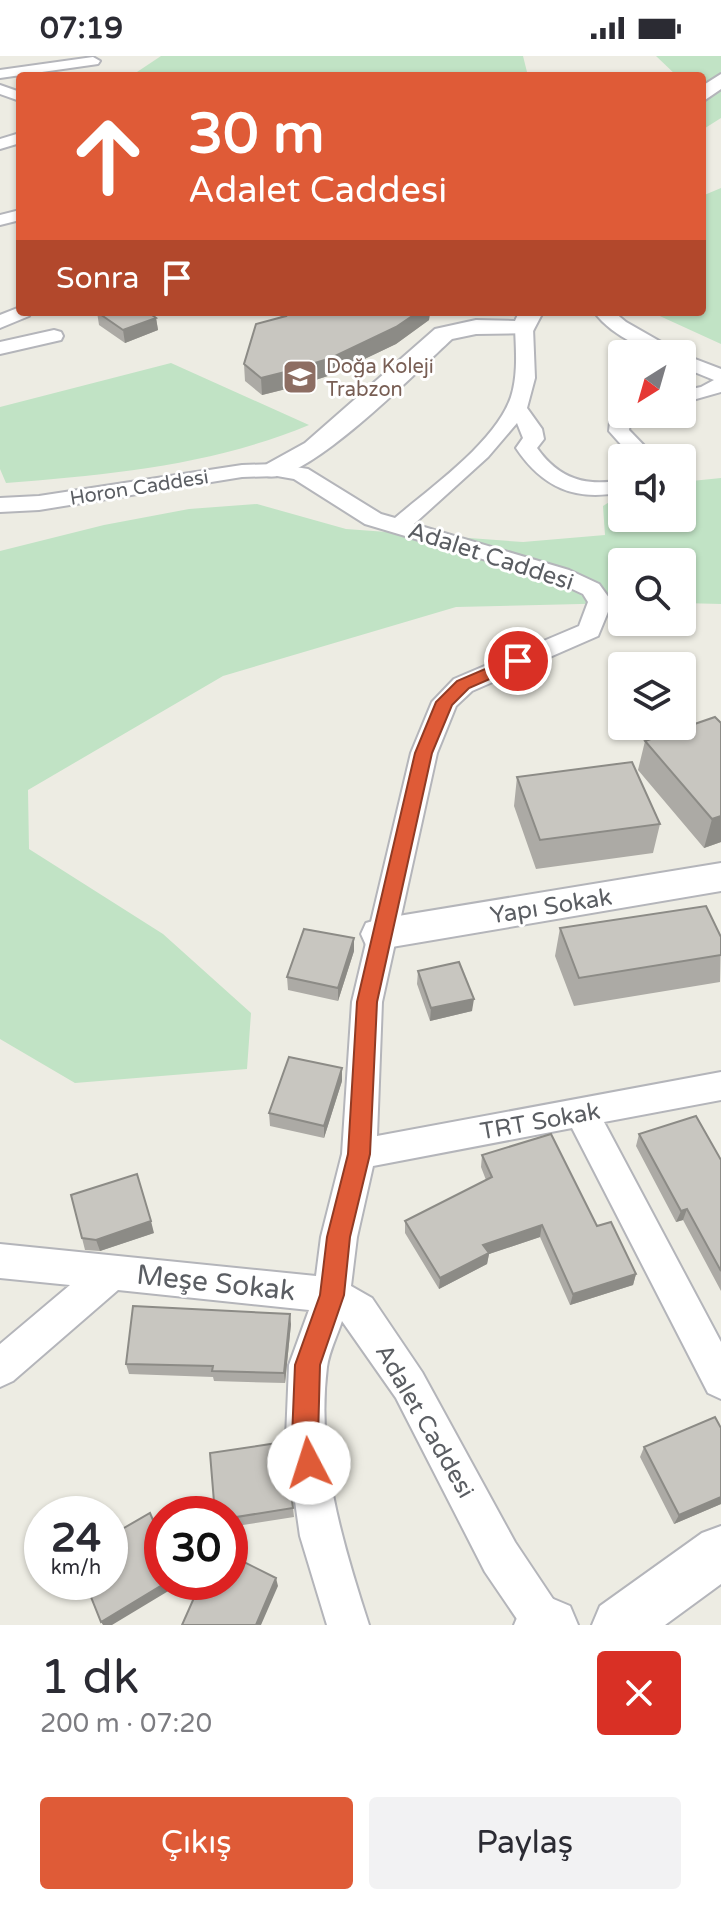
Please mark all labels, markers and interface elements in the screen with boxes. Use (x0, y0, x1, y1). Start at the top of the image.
text: 07:19 (40, 10, 123, 47)
text: 30 m (188, 101, 324, 168)
icon: ahead (56, 104, 160, 208)
text: Adalet Caddesi (188, 169, 447, 212)
icon: arrive (155, 256, 199, 300)
text: Sonra (56, 260, 139, 297)
north arrow (608, 340, 696, 428)
map controls (608, 340, 696, 740)
place label: Doğa Koleji Trabzon (326, 355, 434, 402)
school or university icon: Doğa Koleji Trabzon (281, 358, 319, 396)
button: sound (608, 444, 696, 532)
street label: Horon Caddesi (68, 465, 210, 511)
street label: Adalet Caddesi (404, 516, 577, 597)
button: search (608, 548, 696, 636)
pin (484, 627, 552, 695)
icon: arrive (496, 639, 540, 683)
button: layers (608, 652, 696, 740)
street label: Yapı Sokak (488, 883, 614, 930)
street label: TRT Sokak (478, 1097, 602, 1146)
street label: Meşe Sokak (135, 1258, 297, 1308)
street label: Adalet Caddesi (369, 1339, 480, 1503)
position arrow (267, 1421, 351, 1505)
speed limit sign: 30 (144, 1496, 248, 1600)
text: 24 (51, 1514, 101, 1562)
text: km/h (51, 1556, 101, 1580)
text: 1 dk (40, 1649, 139, 1707)
button: close (597, 1651, 681, 1735)
text: 200 m · 07:20 (40, 1708, 212, 1739)
button: Çıkış (40, 1797, 353, 1889)
button: Paylaş (369, 1797, 681, 1889)

